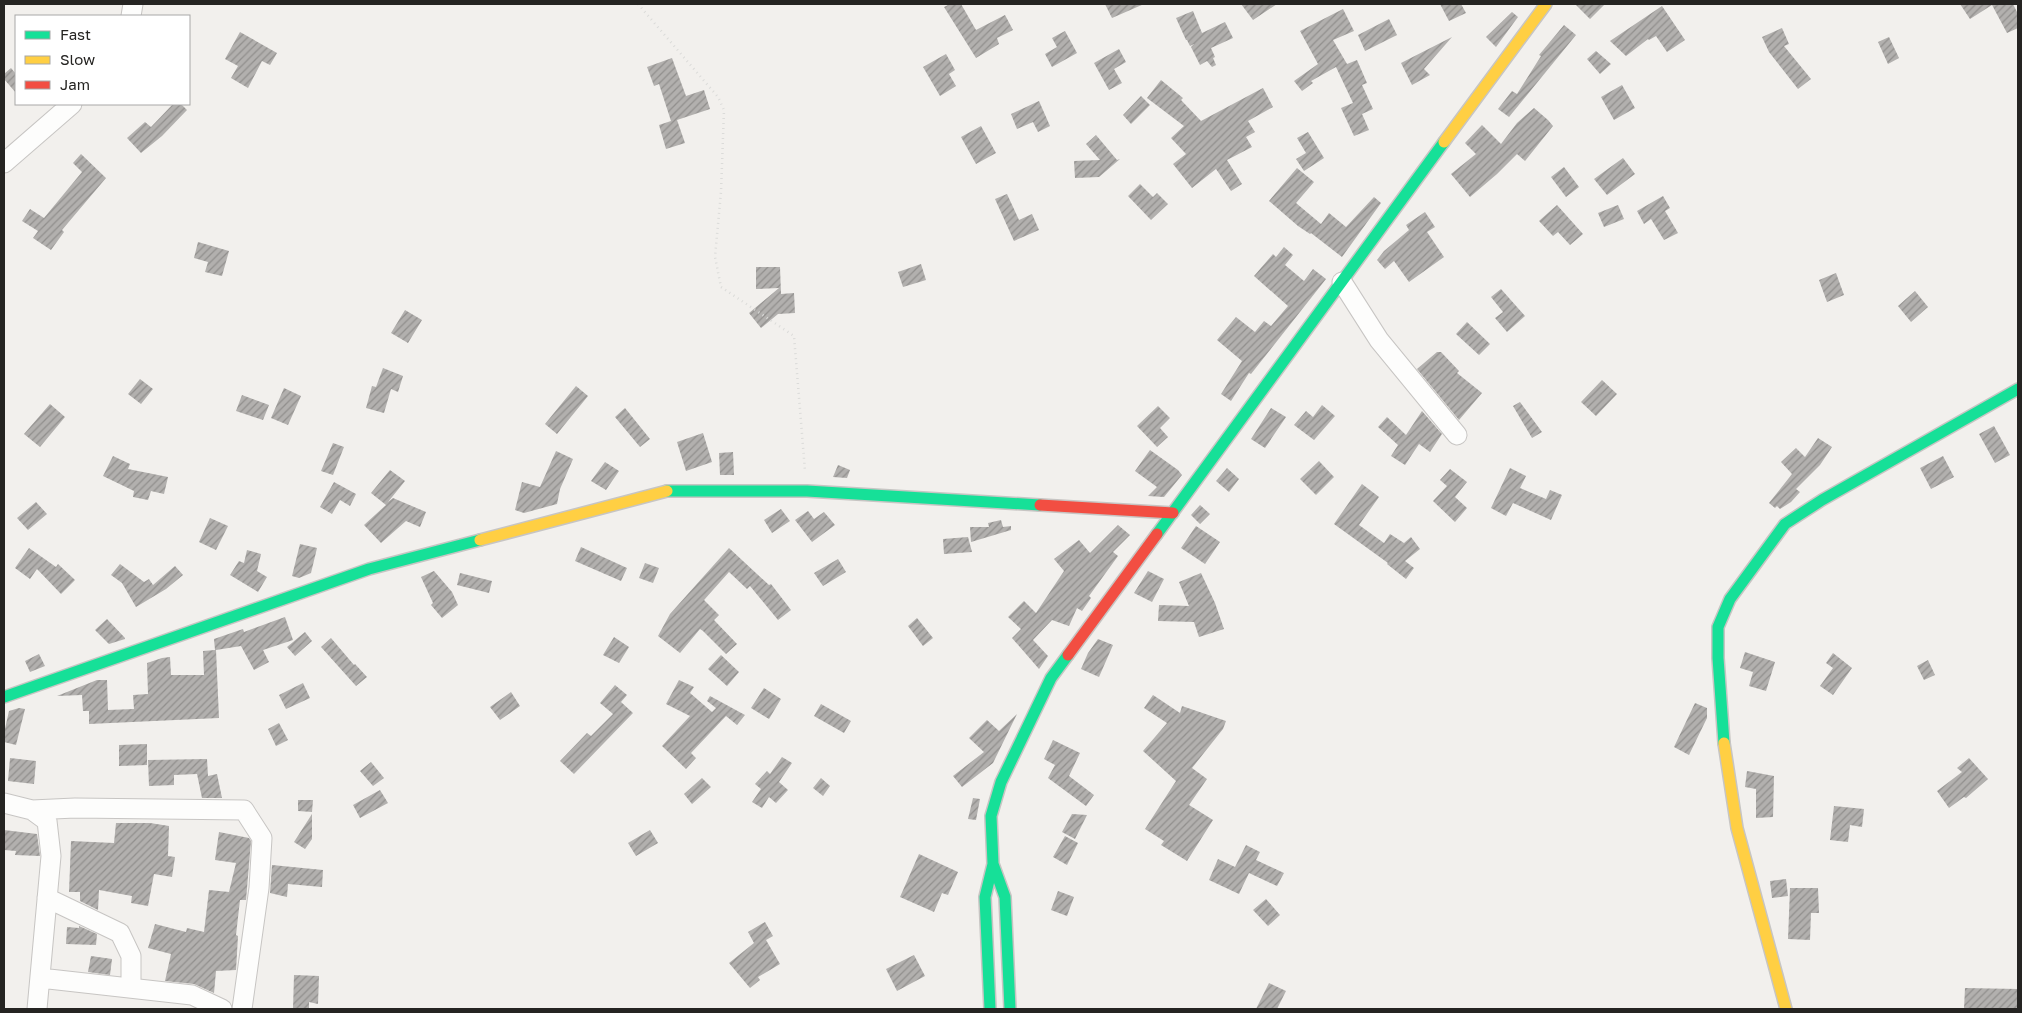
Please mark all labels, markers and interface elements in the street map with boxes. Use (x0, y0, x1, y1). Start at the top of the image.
legend (15, 15, 190, 105)
text: Fast (60, 25, 91, 43)
text: Slow (60, 50, 95, 68)
text: Jam (60, 75, 90, 93)

